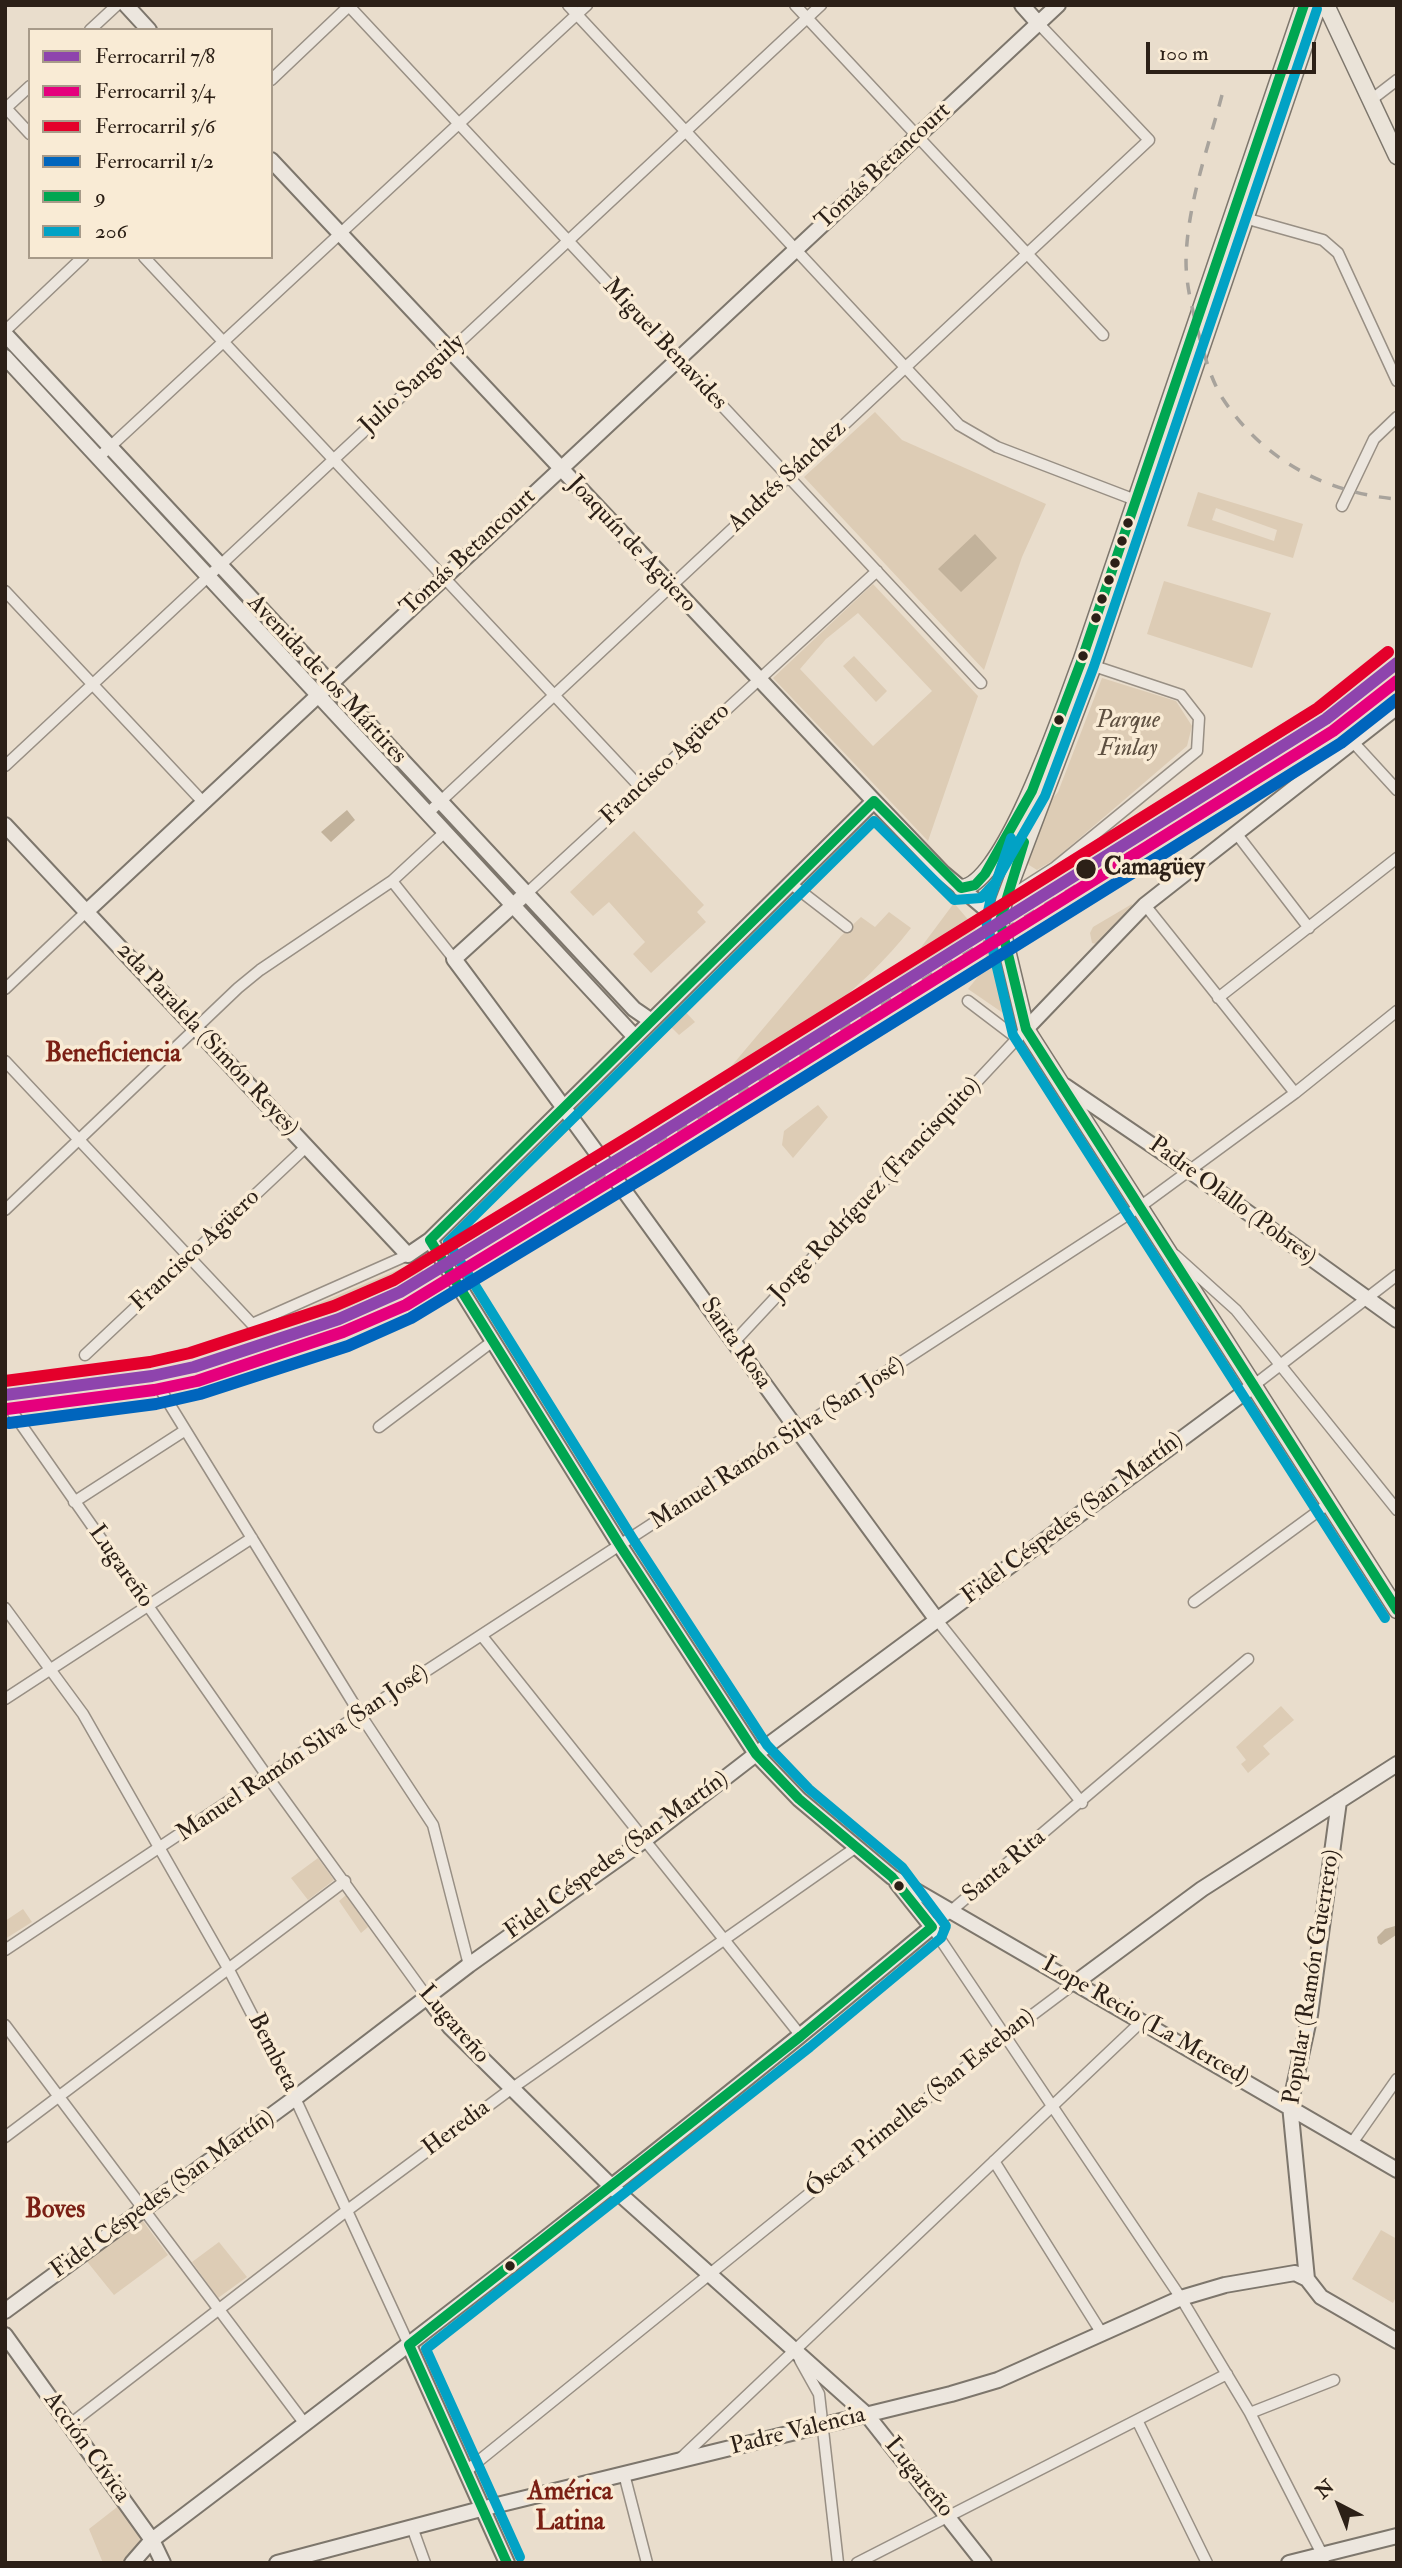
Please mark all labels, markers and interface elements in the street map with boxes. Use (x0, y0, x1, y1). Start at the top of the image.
legend (28, 28, 273, 259)
scale bar (1150, 28, 1320, 72)
text: 100 m (1159, 40, 1209, 67)
text: Ferrocarril 7/8 (95, 43, 215, 70)
text: Ferrocarril 3/4 (95, 78, 215, 105)
street label: Tomás Betancourt (811, 97, 957, 237)
text: Ferrocarril 5/6 (95, 113, 215, 140)
text: Ferrocarril 1/2 (95, 148, 214, 175)
text: 9 (95, 183, 106, 210)
text: 206 (95, 218, 127, 245)
street label: Miguel Benavides (596, 273, 732, 417)
street label: Julio Sanguily (354, 329, 472, 441)
street label: Andrés Sánchez (723, 415, 853, 539)
street label: Joaquín de Agüero (560, 471, 702, 619)
street label: Tomás Betancourt (396, 483, 542, 623)
unlabelled marker (1121, 516, 1135, 530)
unlabelled marker (1115, 534, 1129, 548)
unlabelled marker (1108, 556, 1122, 570)
unlabelled marker (1102, 573, 1116, 587)
street label: Avenida de los Mártires (240, 589, 412, 771)
unlabelled marker (1095, 592, 1109, 606)
unlabelled marker (1089, 611, 1103, 625)
unlabelled marker (1076, 649, 1090, 663)
street label: Francisco Agüero (595, 698, 737, 832)
park label: Parque Finlay (1096, 708, 1160, 764)
unlabelled marker (1052, 713, 1066, 727)
place label: Camagüey (1104, 855, 1205, 883)
marker: Camagüey (1074, 857, 1098, 881)
street label: 2da Paralela (Simón Reyes) (110, 937, 304, 1143)
district label: Beneficiencia (45, 1039, 181, 1071)
street label: Jorge Rodríguez (Francisquito) (764, 1072, 988, 1308)
street label: Padre Olallo (Pobres) (1143, 1132, 1321, 1272)
street label: Francisco Agüero (125, 1184, 267, 1318)
street label: Santa Rosa (693, 1293, 777, 1395)
street label: Manuel Ramón Silva (San José) (645, 1351, 911, 1537)
street label: Fidel Céspedes (San Martín) (957, 1426, 1189, 1612)
street label: Lugareño (81, 1520, 159, 1614)
street label: Manuel Ramón Silva (San José) (172, 1659, 434, 1849)
street label: Fidel Céspedes (San Martín) (500, 1765, 734, 1947)
street label: Santa Rita (958, 1824, 1052, 1910)
street label: Popular (Ramón Guerrero) (1279, 1847, 1347, 2107)
unlabelled marker (892, 1879, 906, 1893)
street label: Lope Recio (La Merced) (1036, 1951, 1254, 2093)
street label: Lugareño (411, 1980, 495, 2070)
street label: Óscar Primelles (San Esteban) (801, 2003, 1041, 2205)
street label: Bembeta (240, 2009, 304, 2097)
street label: Heredia (418, 2095, 496, 2163)
street label: Fidel Céspedes (San Martín) (46, 2104, 280, 2286)
district label: Boves (25, 2195, 85, 2227)
unlabelled marker (503, 2259, 517, 2273)
street label: Acción Cívica (36, 2387, 136, 2509)
street label: Padre Valencia (727, 2401, 869, 2463)
street label: Lugareño (877, 2432, 959, 2524)
north arrow (1304, 2470, 1374, 2540)
text: N (1311, 2475, 1339, 2504)
district label: América Latina (527, 2477, 613, 2538)

